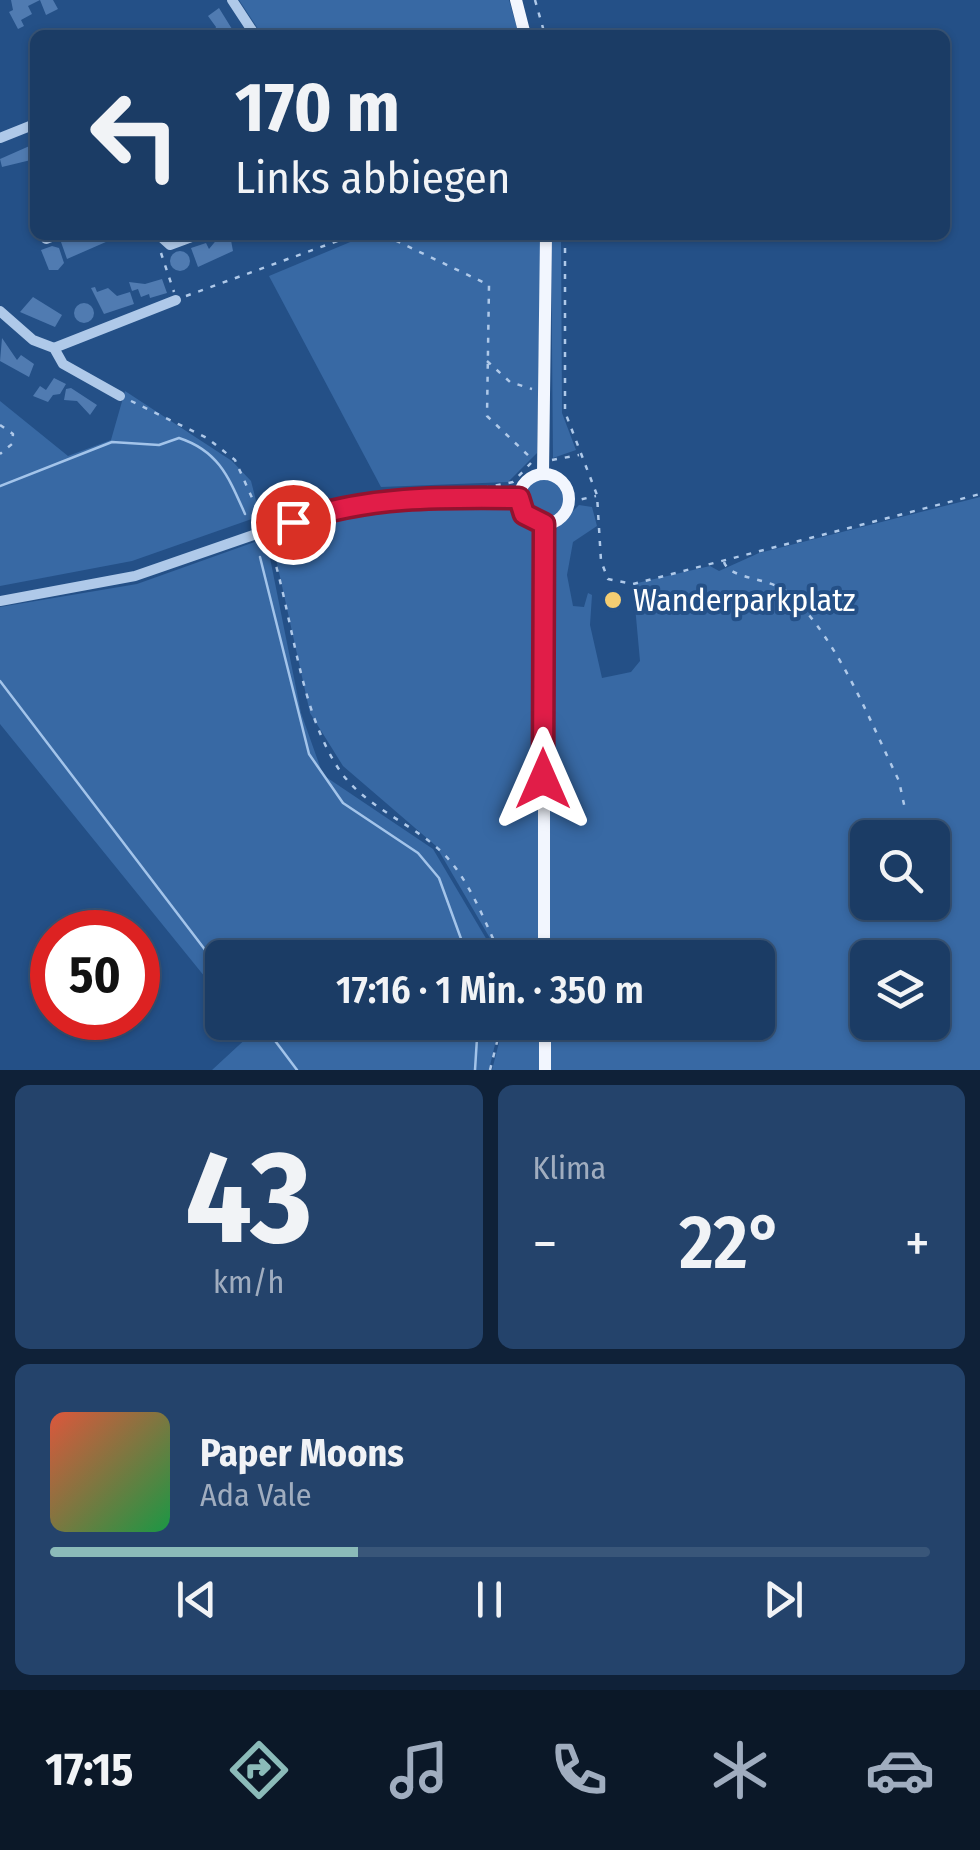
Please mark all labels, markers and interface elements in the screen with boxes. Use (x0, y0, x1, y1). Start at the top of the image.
text: 170 m (235, 66, 400, 150)
icon: left (70, 70, 200, 200)
text: Links abbiegen (235, 151, 510, 205)
pin (251, 480, 336, 565)
icon: arrive (266, 495, 321, 550)
place label: Wanderparkplatz (633, 581, 855, 619)
marker: Wanderparkplatz (602, 589, 624, 611)
position arrow (491, 727, 595, 831)
map controls (850, 820, 950, 1040)
button: search (850, 820, 950, 920)
speed limit sign: 50 (30, 910, 160, 1040)
button: layers (850, 940, 950, 1040)
text: 17:16 · 1 Min. · 350 m (336, 967, 644, 1013)
text: 43 (185, 1120, 312, 1276)
text: Klima (533, 1149, 606, 1187)
text: 22° (679, 1198, 783, 1288)
text: − (533, 1211, 557, 1277)
text: + (905, 1211, 930, 1277)
text: km/h (213, 1263, 284, 1301)
text: Paper Moons (200, 1430, 404, 1476)
text: Ada Vale (200, 1476, 312, 1514)
icon: previous (169, 1572, 224, 1627)
icon: pause (462, 1572, 517, 1627)
icon: next (756, 1572, 811, 1627)
icon: directions (224, 1735, 294, 1805)
icon: music (384, 1735, 454, 1805)
icon: phone (544, 1735, 614, 1805)
icon: climate (705, 1735, 775, 1805)
icon: car (865, 1735, 935, 1805)
text: 17:15 (45, 1743, 133, 1797)

